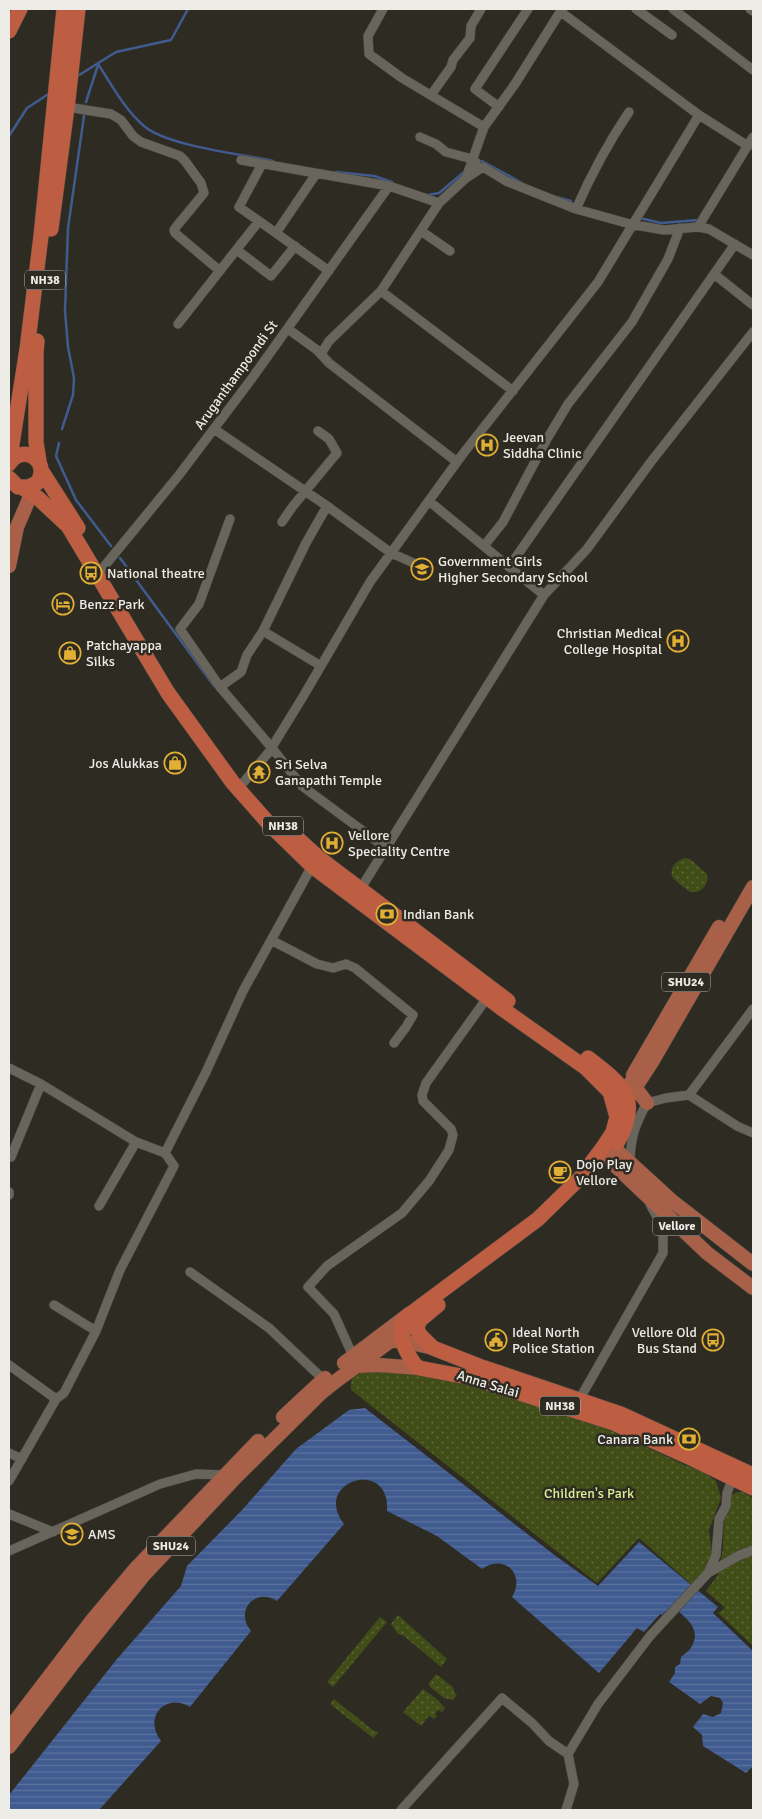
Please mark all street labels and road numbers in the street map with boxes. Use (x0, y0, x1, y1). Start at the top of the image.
road number: NH38 (25, 270, 65, 290)
street label: Aruganthampoondi St (191, 317, 281, 433)
road number: NH38 (263, 816, 303, 836)
road number: SHU24 (662, 972, 710, 992)
road number: Vellore (653, 1216, 701, 1236)
street label: Anna Salai (455, 1367, 521, 1401)
road number: NH38 (540, 1396, 580, 1415)
road number: SHU24 (147, 1536, 195, 1555)

